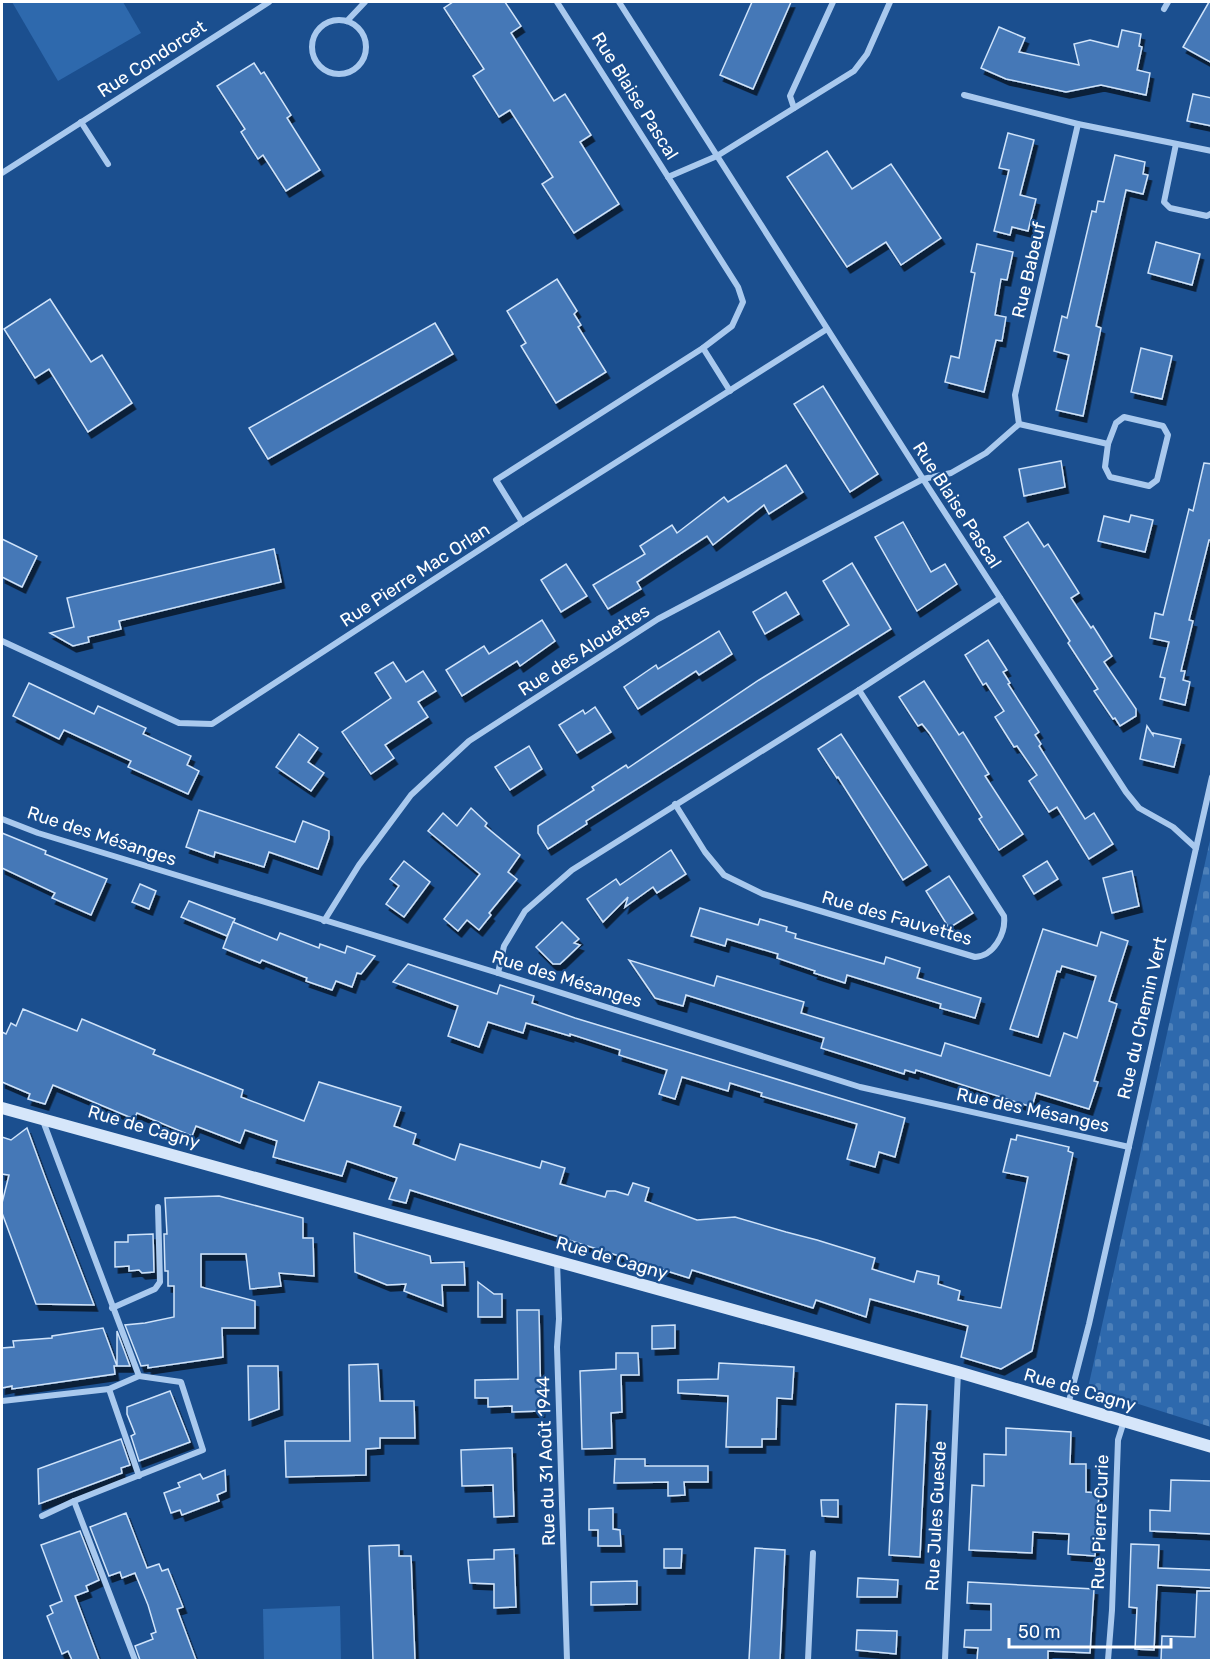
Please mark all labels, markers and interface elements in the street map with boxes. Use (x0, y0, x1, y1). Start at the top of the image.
street label: Rue Condorcet (94, 16, 210, 102)
street label: Rue Blaise Pascal (587, 28, 683, 164)
street label: Rue Babeuf (1007, 220, 1051, 320)
street label: Rue Blaise Pascal (908, 438, 1006, 572)
street label: Rue Pierre Mac Orlan (336, 518, 494, 632)
street label: Rue des Alouettes (514, 599, 654, 701)
street label: Rue des Mésanges (24, 801, 180, 871)
street label: Rue des Fauvettes (819, 886, 975, 950)
street label: Rue du Chemin Vert (1113, 935, 1171, 1101)
street label: Rue des Mésanges (489, 946, 645, 1012)
street label: Rue des Mésanges (954, 1083, 1112, 1137)
street label: Rue de Cagny (85, 1101, 203, 1154)
street label: Rue de Cagny (553, 1232, 671, 1285)
street label: Rue de Cagny (1021, 1364, 1139, 1417)
street label: Rue du 31 Août 1944 (532, 1376, 560, 1546)
street label: Rue Jules Guesde (921, 1440, 951, 1592)
street label: Rue Pierre Curie (1087, 1454, 1113, 1590)
scale bar (1009, 1611, 1171, 1649)
text: 50 m (1018, 1621, 1061, 1643)

